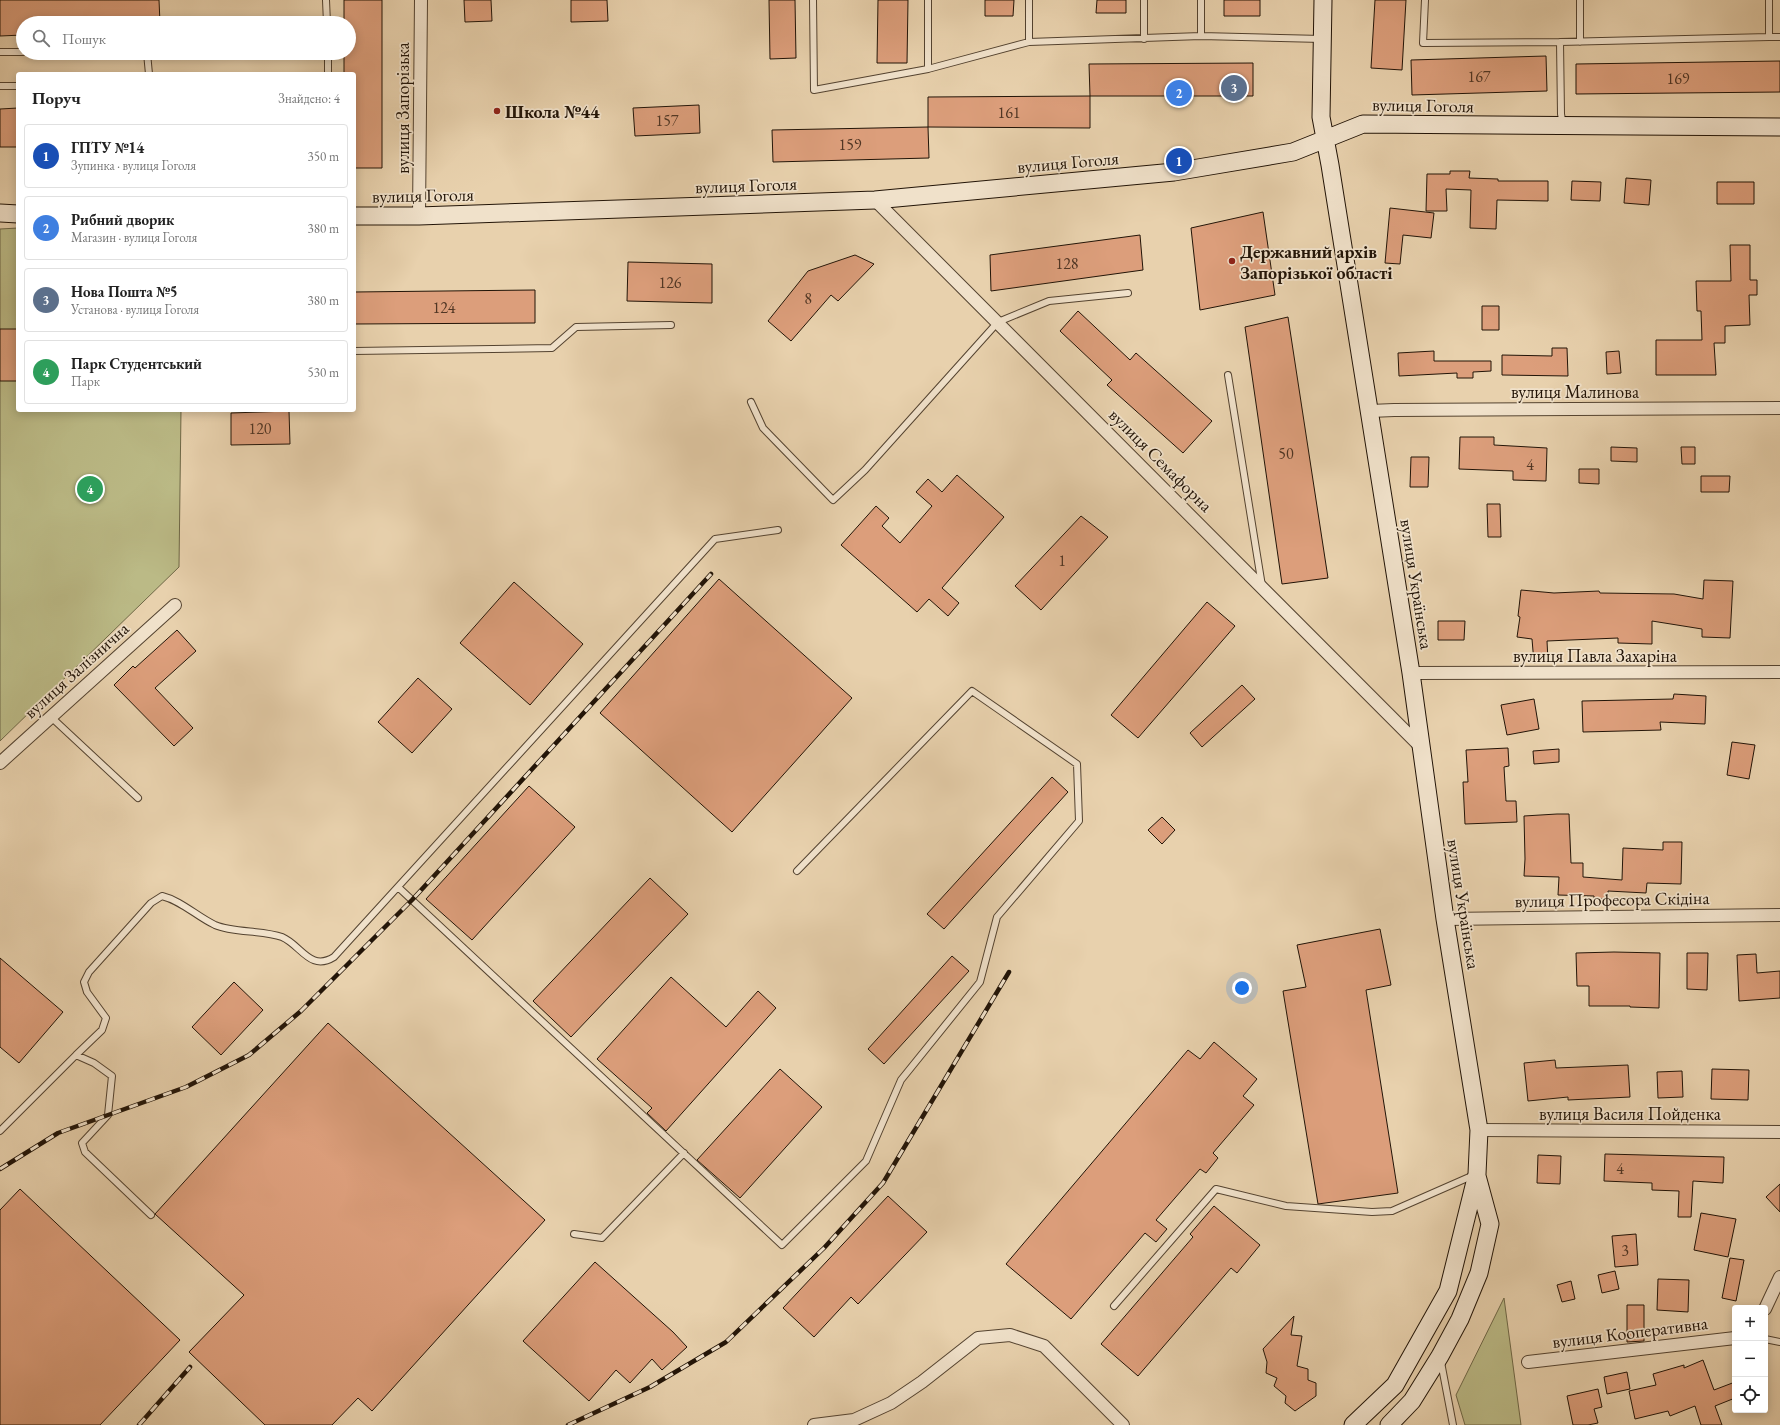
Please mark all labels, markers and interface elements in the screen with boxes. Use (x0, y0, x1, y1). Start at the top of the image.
search box (16, 16, 356, 60)
icon: search (30, 27, 52, 49)
text: Пошук (62, 29, 106, 48)
street label: вулиця Запорізька (391, 42, 414, 174)
house number: 167 (1467, 66, 1491, 87)
house number: 169 (1666, 68, 1690, 89)
pin: 3 (1221, 73, 1247, 103)
pin: 2 (1166, 78, 1192, 108)
text: Поруч (32, 87, 81, 109)
text: Знайдено: 4 (278, 90, 340, 107)
street label: вулиця Гоголя (1372, 93, 1474, 117)
place label: Школа №44 (505, 100, 600, 123)
house number: 161 (997, 102, 1021, 123)
marker: Школа №44 (492, 106, 502, 116)
house number: 157 (655, 110, 679, 131)
house number: 159 (838, 134, 862, 155)
text: ГПТУ №14 (71, 138, 144, 157)
street label: вулиця Гоголя (1016, 146, 1120, 178)
pin: 1 (1166, 146, 1192, 176)
text: 1 (43, 148, 49, 165)
text: 350 m (308, 148, 339, 165)
text: Зупинка · вулиця Гоголя (71, 157, 196, 174)
street label: вулиця Гоголя (695, 172, 797, 198)
street label: вулиця Гоголя (372, 183, 474, 207)
text: Рибний дворик (71, 210, 174, 229)
text: 2 (43, 220, 49, 237)
text: 380 m (308, 220, 339, 237)
text: Магазин · вулиця Гоголя (71, 229, 197, 246)
place label: Державний архів Запорізької області (1240, 240, 1393, 284)
house number: 128 (1055, 253, 1079, 274)
marker: Державний архів Запорізької області (1227, 256, 1237, 266)
house number: 126 (658, 272, 682, 293)
text: Нова Пошта №5 (71, 282, 178, 301)
house number: 8 (804, 288, 812, 309)
text: 3 (43, 292, 49, 309)
text: 380 m (308, 292, 339, 309)
house number: 124 (432, 297, 456, 318)
text: Установа · вулиця Гоголя (71, 301, 199, 318)
text: Парк Студентський (71, 354, 202, 373)
text: 4 (43, 364, 49, 381)
text: 530 m (308, 364, 339, 381)
text: Парк (71, 373, 100, 390)
street label: вулиця Малинова (1511, 380, 1640, 403)
street label: вулиця Семафорна (1104, 403, 1218, 517)
house number: 120 (248, 418, 272, 439)
house number: 50 (1278, 443, 1294, 464)
house number: 4 (1526, 454, 1534, 475)
pin: 4 (77, 474, 103, 504)
street label: вулиця Українська (1395, 517, 1439, 652)
house number: 1 (1058, 550, 1066, 571)
street label: вулиця Залізнична (19, 616, 134, 723)
street label: вулиця Павла Захаріна (1513, 644, 1678, 667)
street label: вулиця Українська (1442, 837, 1486, 972)
street label: вулиця Професора Скідіна (1514, 886, 1710, 912)
your location (1232, 978, 1252, 998)
street label: вулиця Василя Пойденка (1539, 1102, 1722, 1125)
house number: 4 (1616, 1158, 1624, 1179)
house number: 3 (1621, 1240, 1629, 1261)
map controls (1732, 1305, 1768, 1413)
button: + (1732, 1305, 1768, 1341)
street label: вулиця Кооперативна (1551, 1311, 1710, 1353)
button: − (1732, 1341, 1768, 1377)
button: locate (1732, 1377, 1768, 1413)

